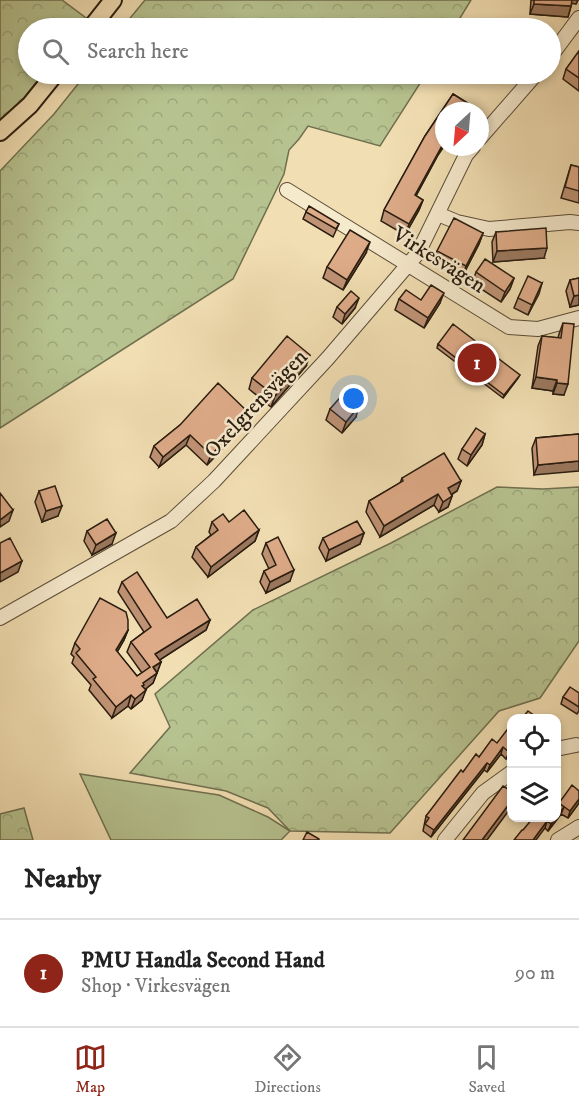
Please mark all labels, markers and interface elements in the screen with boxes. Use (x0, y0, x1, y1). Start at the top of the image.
search box (18, 18, 561, 84)
icon: search (39, 35, 72, 68)
text: Search here (87, 38, 189, 65)
north arrow (435, 102, 489, 156)
street label: Virkesvägen (386, 220, 491, 300)
pin: 1 (458, 340, 496, 386)
street label: Oxelgrensvägen (199, 344, 314, 464)
your location (339, 384, 368, 413)
map controls (507, 714, 561, 822)
button: locate (507, 714, 561, 768)
button: layers (507, 768, 561, 822)
text: Nearby (24, 863, 101, 896)
text: PMU Handla Second Hand (81, 947, 325, 974)
text: 1 (40, 961, 47, 986)
text: 90 m (515, 961, 555, 986)
text: Shop · Virkesvägen (81, 974, 231, 999)
tab: Map (74, 1041, 107, 1097)
tab: Directions (254, 1041, 321, 1097)
tab: Saved (468, 1041, 505, 1097)

